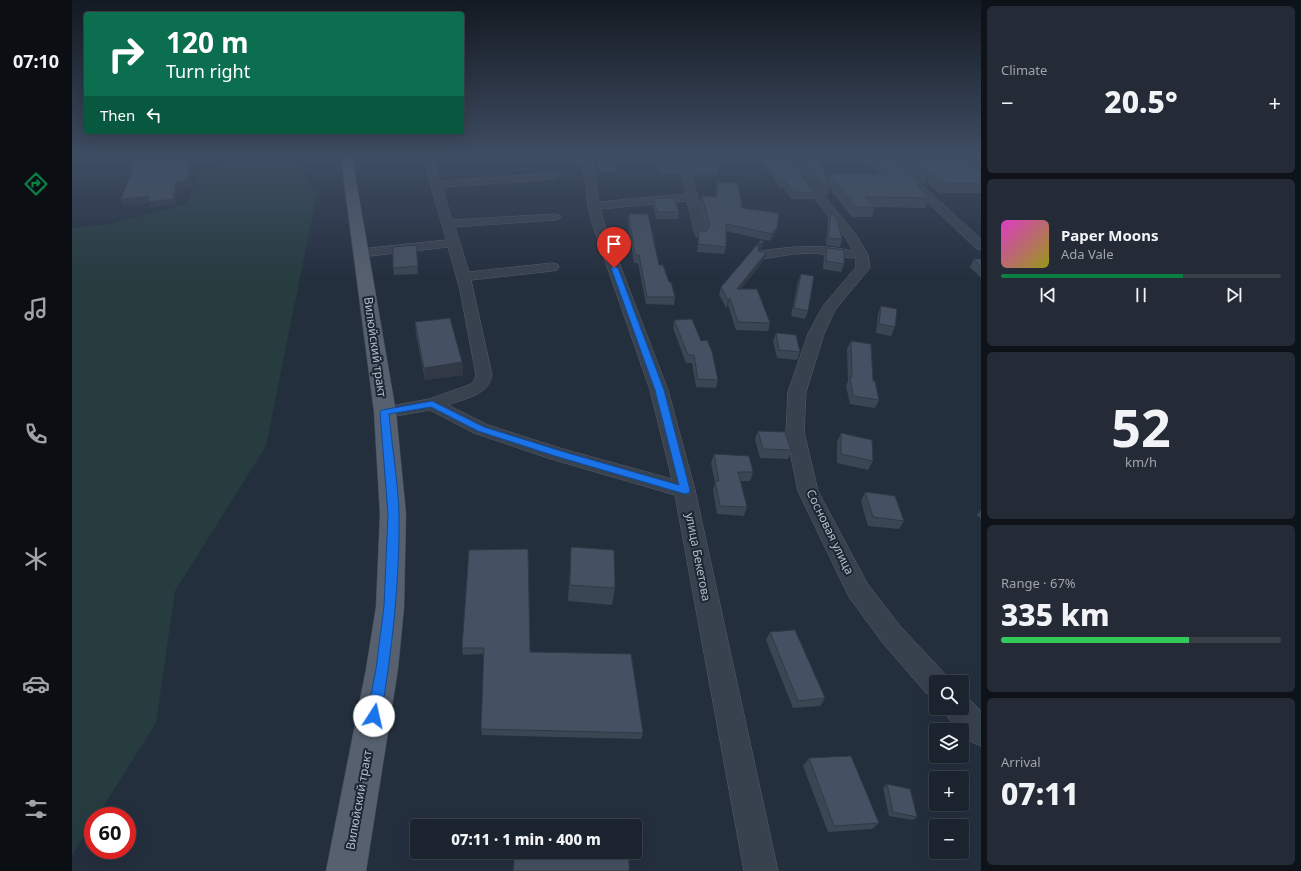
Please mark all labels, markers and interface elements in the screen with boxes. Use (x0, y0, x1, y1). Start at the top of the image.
text: 120 m (166, 23, 249, 61)
icon: right (100, 28, 152, 80)
text: 07:10 (13, 49, 59, 73)
text: Turn right (166, 59, 250, 83)
text: Climate (1001, 61, 1047, 79)
text: 20.5° (1104, 81, 1178, 122)
text: − (1001, 87, 1014, 117)
text: + (1268, 87, 1281, 117)
icon: left (143, 104, 165, 126)
text: Then (100, 105, 135, 125)
icon: directions (22, 170, 50, 198)
text: Paper Moons (1061, 225, 1159, 245)
pin (597, 227, 631, 268)
icon: arrive (603, 233, 625, 255)
text: Ada Vale (1061, 245, 1114, 263)
icon: previous (1037, 284, 1059, 306)
icon: pause (1130, 284, 1152, 306)
icon: next (1223, 284, 1245, 306)
icon: music (22, 295, 50, 323)
street label: Вилюйский тракт (360, 296, 391, 399)
text: 52 (1111, 391, 1171, 462)
icon: phone (22, 420, 50, 448)
text: km/h (1125, 453, 1157, 471)
street label: Сосновая улица (802, 486, 858, 577)
street label: улица Бекетова (682, 511, 715, 603)
icon: climate (22, 545, 50, 573)
text: Range · 67% (1001, 574, 1076, 592)
text: 335 km (1001, 594, 1110, 635)
icon: car (22, 670, 50, 698)
map controls (929, 675, 969, 859)
button: search (929, 675, 969, 715)
position arrow (353, 695, 395, 737)
button: layers (929, 723, 969, 763)
street label: Вилюйский тракт (341, 748, 376, 851)
text: Arrival (1001, 753, 1041, 771)
button: + (929, 771, 969, 811)
text: 07:11 (1001, 773, 1079, 814)
icon: filters (22, 795, 50, 823)
speed limit sign: 60 (84, 807, 136, 859)
button: − (929, 819, 969, 859)
text: 07:11 · 1 min · 400 m (451, 829, 601, 849)

